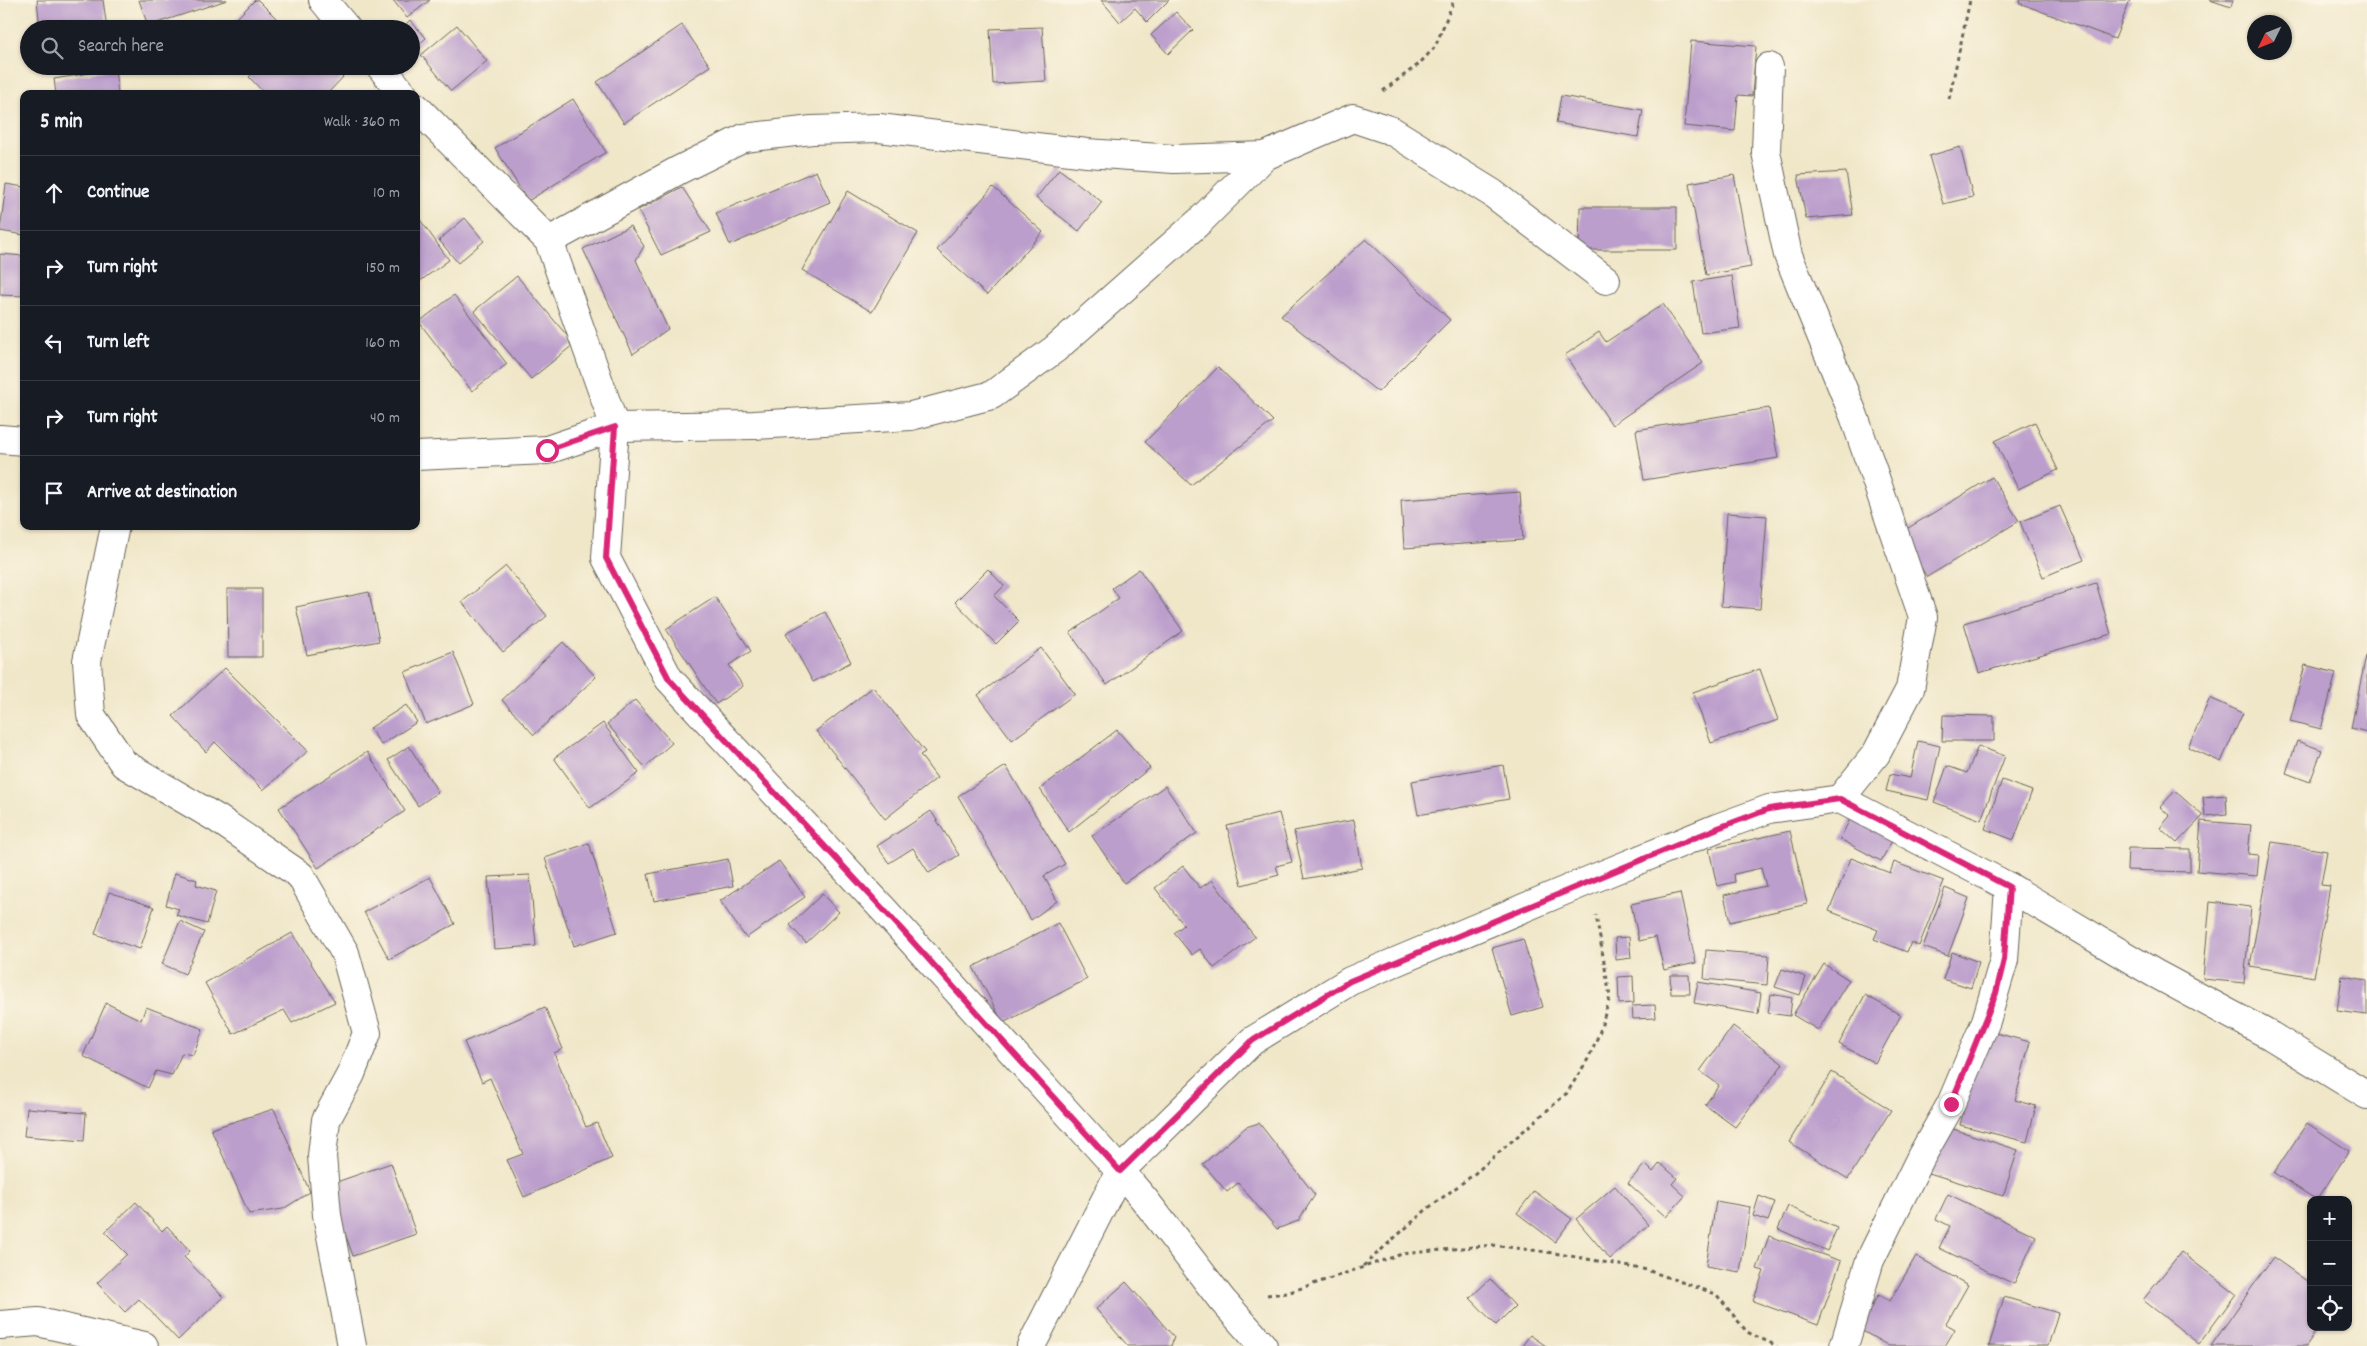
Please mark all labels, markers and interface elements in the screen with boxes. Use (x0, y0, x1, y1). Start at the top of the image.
north arrow (2247, 15, 2292, 60)
search box (20, 20, 420, 75)
icon: search (38, 34, 66, 62)
text: Search here (78, 34, 164, 61)
text: 5 min (40, 108, 83, 138)
text: Walk · 360 m (324, 111, 400, 134)
icon: ahead (40, 179, 68, 207)
text: Continue (87, 180, 149, 207)
text: 10 m (373, 182, 400, 205)
icon: right (40, 254, 68, 282)
text: Turn right (87, 255, 158, 282)
text: 150 m (366, 257, 400, 280)
icon: left (40, 329, 68, 357)
text: Turn left (87, 330, 150, 357)
text: 160 m (365, 332, 400, 355)
icon: right (40, 404, 68, 432)
text: Turn right (87, 405, 158, 432)
text: 40 m (370, 407, 400, 430)
route start (536, 439, 559, 462)
icon: arrive (40, 479, 68, 507)
text: Arrive at destination (87, 480, 237, 507)
route end (1940, 1093, 1963, 1116)
map controls (2307, 1196, 2352, 1331)
button: + (2307, 1196, 2352, 1241)
button: − (2307, 1241, 2352, 1286)
button: locate (2307, 1286, 2352, 1331)

